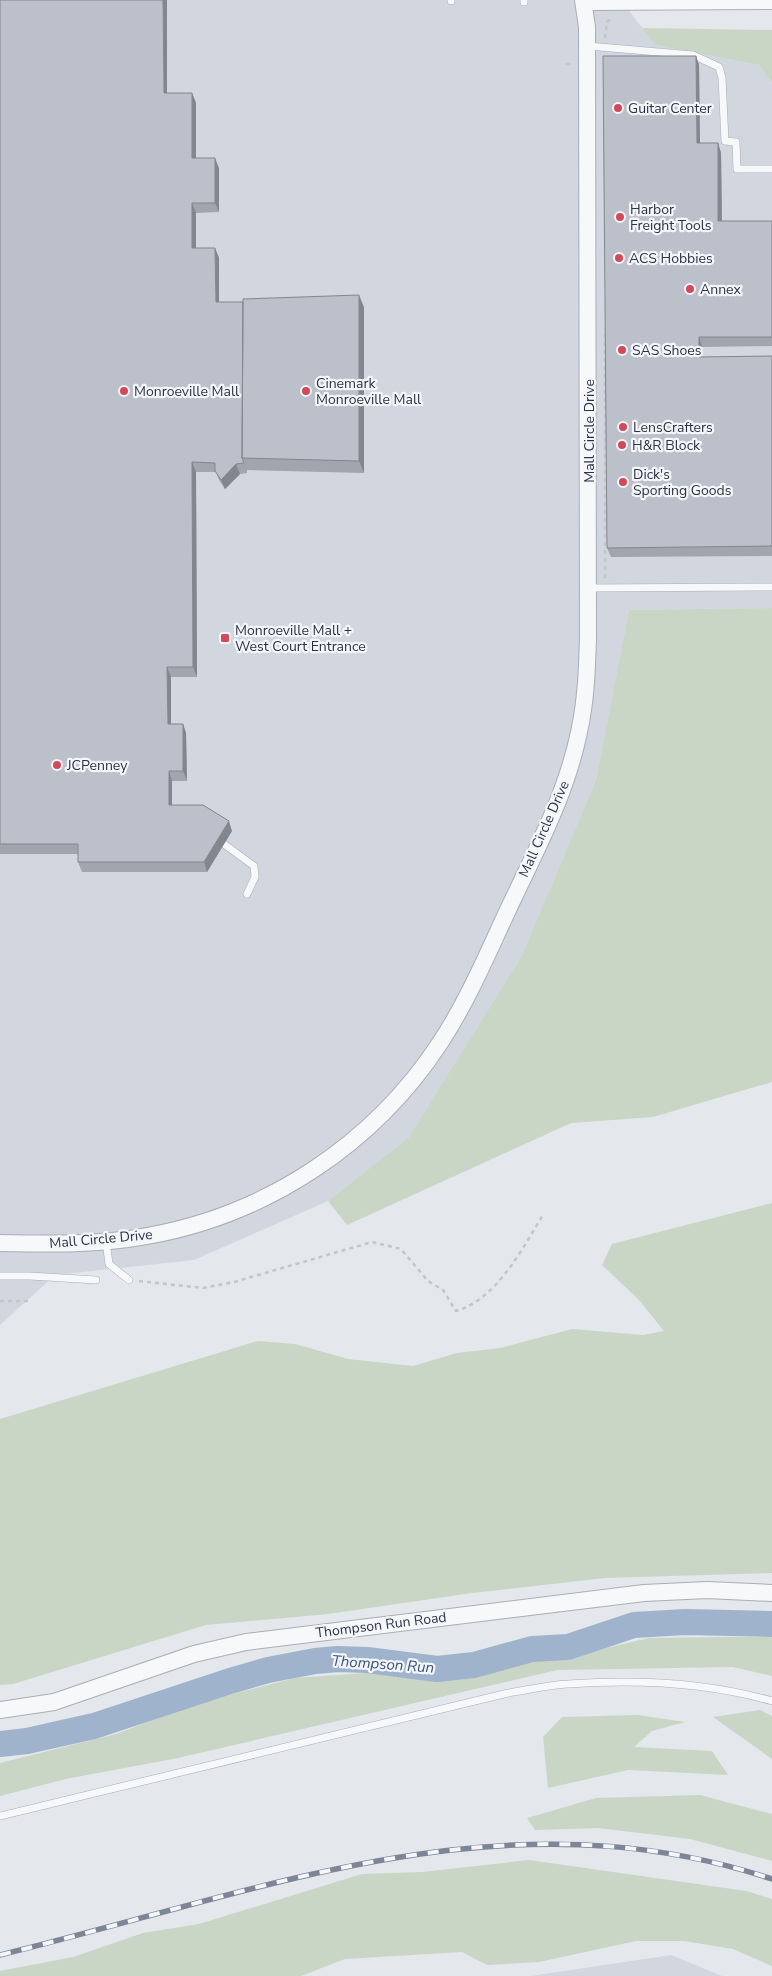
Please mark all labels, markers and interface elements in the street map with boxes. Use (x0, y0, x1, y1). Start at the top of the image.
place label: Guitar Center (628, 99, 712, 118)
marker: Guitar Center (612, 102, 624, 114)
place label: Harbor Freight Tools (630, 200, 712, 235)
marker: Harbor Freight Tools (614, 211, 626, 223)
place label: ACS Hobbies (629, 249, 713, 268)
marker: ACS Hobbies (613, 252, 625, 264)
place label: Annex (700, 280, 742, 299)
marker: Annex (684, 283, 696, 295)
place label: SAS Shoes (632, 341, 702, 360)
marker: SAS Shoes (616, 344, 628, 356)
place label: Cinemark Monroeville Mall (316, 374, 422, 409)
street label: Mall Circle Drive (580, 379, 599, 483)
place label: Monroeville Mall (134, 382, 240, 401)
marker: Monroeville Mall (118, 385, 130, 397)
marker: Cinemark Monroeville Mall (300, 385, 312, 397)
place label: LensCrafters (633, 418, 713, 437)
marker: LensCrafters (617, 421, 629, 433)
place label: H&R Block (632, 436, 701, 455)
marker: H&R Block (616, 439, 628, 451)
place label: Dick's Sporting Goods (633, 465, 732, 500)
marker: Dick's Sporting Goods (617, 476, 629, 488)
place label: Monroeville Mall + West Court Entrance (235, 621, 366, 656)
marker: Monroeville Mall + West Court Entrance (219, 632, 231, 644)
place label: JCPenney (66, 756, 128, 775)
marker: JCPenney (51, 759, 63, 771)
street label: Mall Circle Drive (514, 778, 574, 880)
street label: Mall Circle Drive (49, 1225, 153, 1253)
street label: Thompson Run Road (314, 1608, 448, 1642)
water label: Thompson Run (331, 1650, 435, 1678)

